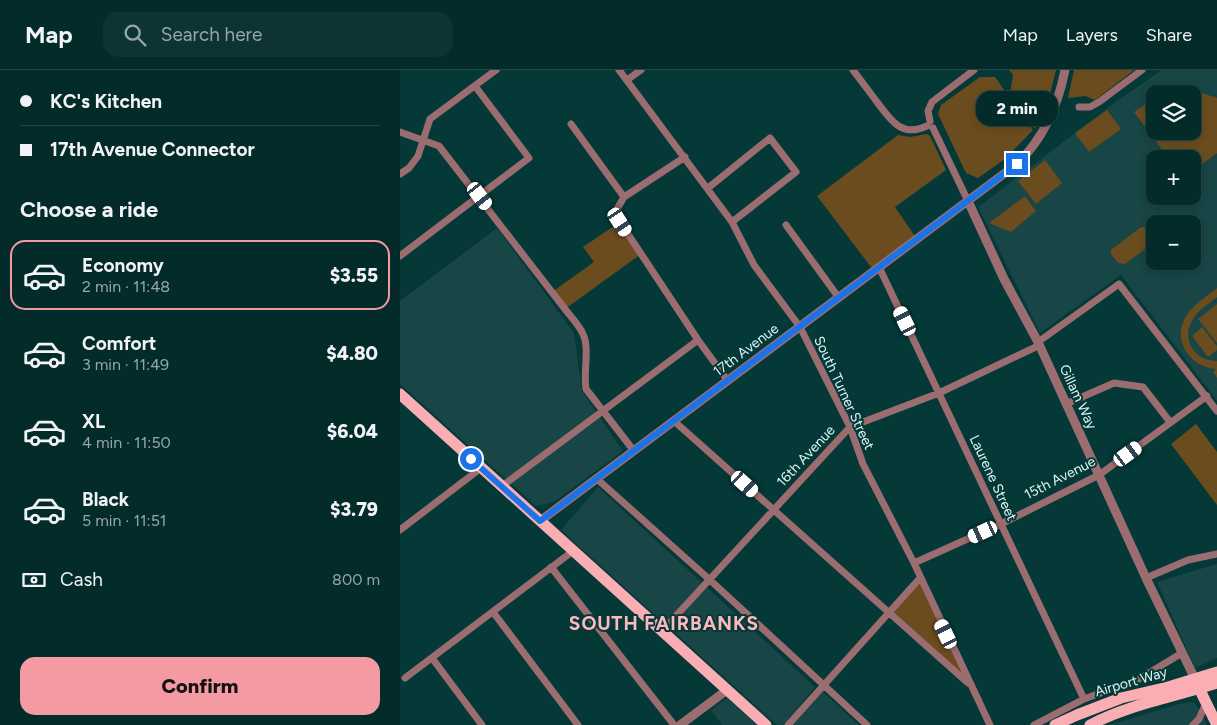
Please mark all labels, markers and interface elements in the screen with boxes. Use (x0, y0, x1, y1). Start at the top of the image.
search box (103, 12, 453, 57)
text: Map (25, 20, 73, 49)
icon: search (121, 21, 149, 49)
text: Search here (161, 23, 262, 46)
text: Map (1003, 24, 1038, 46)
text: Layers (1066, 24, 1118, 46)
text: Share (1146, 24, 1192, 46)
map controls (1146, 85, 1201, 270)
button: layers (1146, 85, 1201, 140)
text: KC's Kitchen (50, 90, 162, 113)
callout: 2 min (976, 92, 1058, 126)
text: 2 min (997, 99, 1037, 118)
text: 17th Avenue Connector (50, 138, 255, 161)
button: + (1146, 150, 1201, 205)
route end (1006, 153, 1028, 175)
car (464, 180, 495, 212)
text: Choose a ride (20, 196, 158, 223)
car (605, 205, 634, 239)
button: − (1146, 215, 1201, 270)
icon: car (22, 253, 67, 298)
text: Economy (82, 254, 164, 277)
text: $3.55 (330, 264, 378, 287)
text: 2 min · 11:48 (82, 277, 170, 296)
car (891, 304, 918, 338)
street label: 17th Avenue (710, 320, 782, 380)
icon: car (22, 331, 67, 376)
text: Comfort (82, 332, 157, 355)
street label: South Turner Street (810, 333, 878, 453)
text: $4.80 (326, 342, 378, 365)
text: 3 min · 11:49 (82, 355, 169, 374)
street label: Gillam Way (1056, 362, 1101, 433)
icon: car (22, 409, 67, 454)
text: XL (82, 410, 105, 433)
text: $6.04 (327, 420, 378, 443)
street label: 16th Avenue (773, 422, 839, 490)
street label: Laurene Street (966, 432, 1020, 524)
text: 4 min · 11:50 (82, 433, 171, 452)
car (1111, 439, 1144, 469)
route start (460, 448, 482, 470)
street label: 15th Avenue (1022, 453, 1099, 503)
car (728, 468, 761, 500)
icon: car (22, 487, 67, 532)
text: Black (82, 488, 129, 511)
text: $3.79 (330, 498, 378, 521)
text: 5 min · 11:51 (82, 511, 166, 530)
car (966, 519, 999, 545)
icon: cash (20, 566, 48, 594)
text: Cash (60, 568, 103, 591)
text: 800 m (332, 570, 380, 589)
district label: SOUTH FAIRBANKS (569, 612, 759, 635)
car (932, 617, 959, 651)
button: Confirm (20, 657, 380, 715)
street label: Airport Way (1093, 663, 1170, 700)

